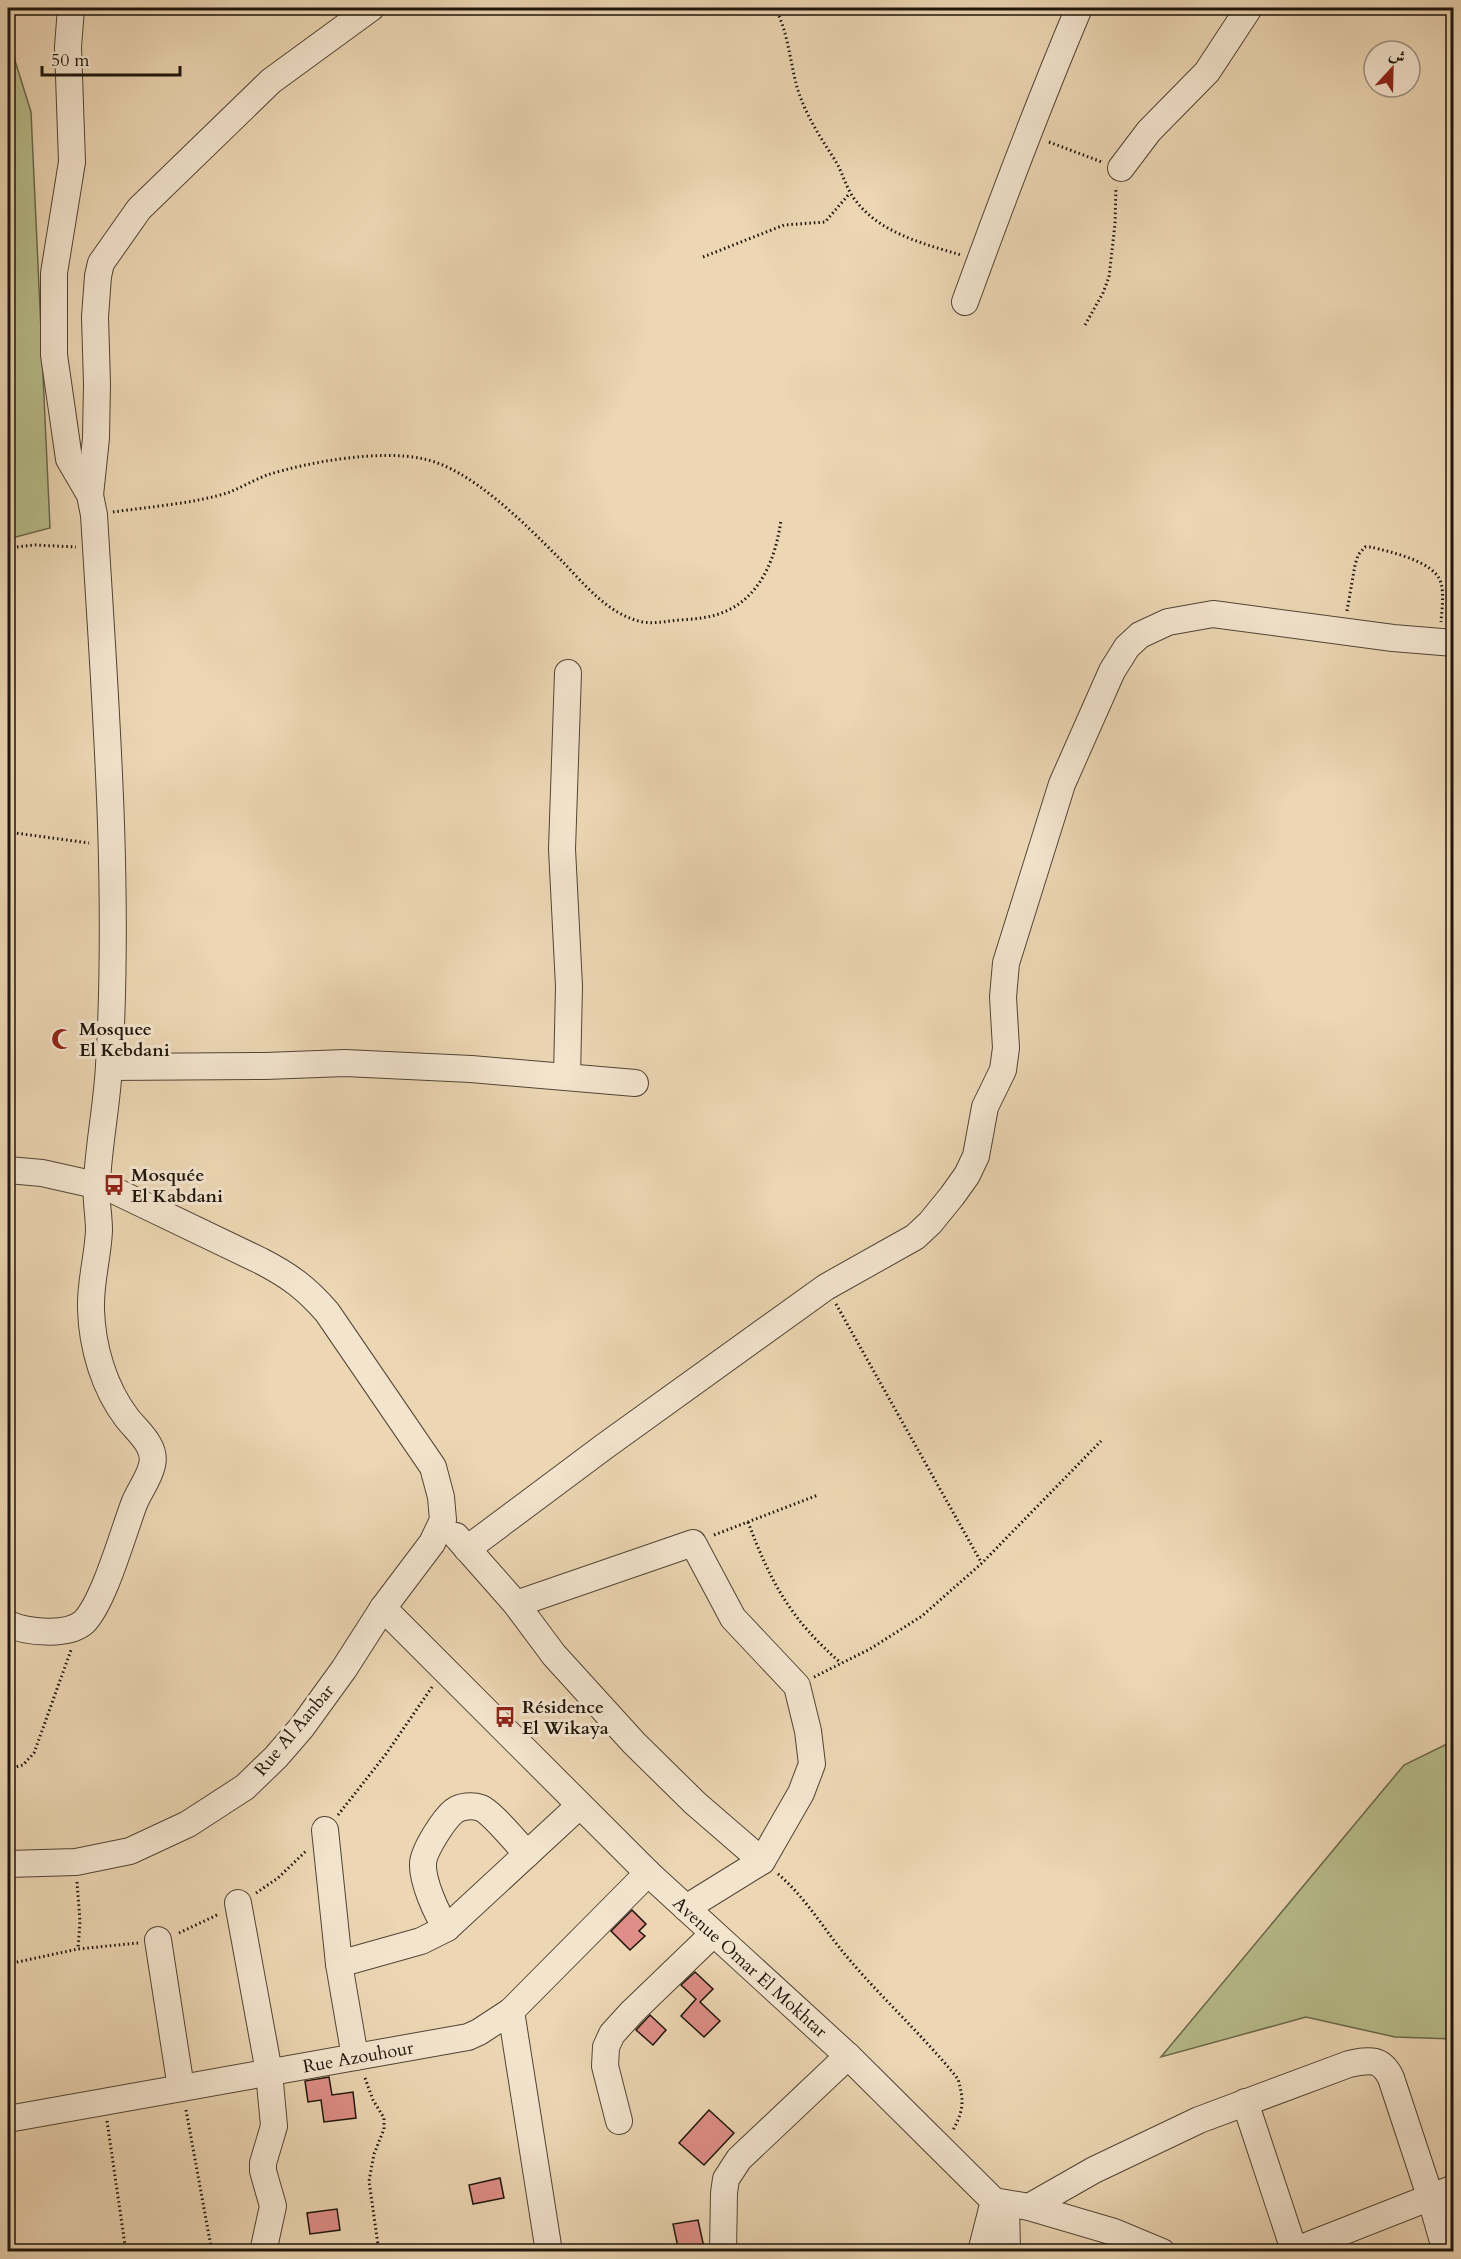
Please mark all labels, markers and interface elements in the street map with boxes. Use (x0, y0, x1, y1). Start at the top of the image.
scale bar (42, 39, 180, 77)
north arrow (1362, 39, 1422, 99)
text: ش (1386, 43, 1409, 69)
text: 50 m (51, 48, 90, 73)
place label: Mosquee El Kebdani (79, 1017, 170, 1063)
mosque icon: Mosquee El Kebdani (50, 1027, 74, 1051)
place label: Mosquée El Kabdani (131, 1163, 223, 1209)
bus stop icon: Mosquée El Kabdani (102, 1173, 126, 1197)
street label: Rue Al Aanbar (249, 1679, 340, 1781)
place label: Résidence El Wikaya (522, 1695, 609, 1741)
bus stop icon: Résidence El Wikaya (493, 1705, 517, 1729)
street label: Avenue Omar El Mokhtar (667, 1891, 833, 2044)
street label: Rue Azouhour (301, 2035, 416, 2080)

